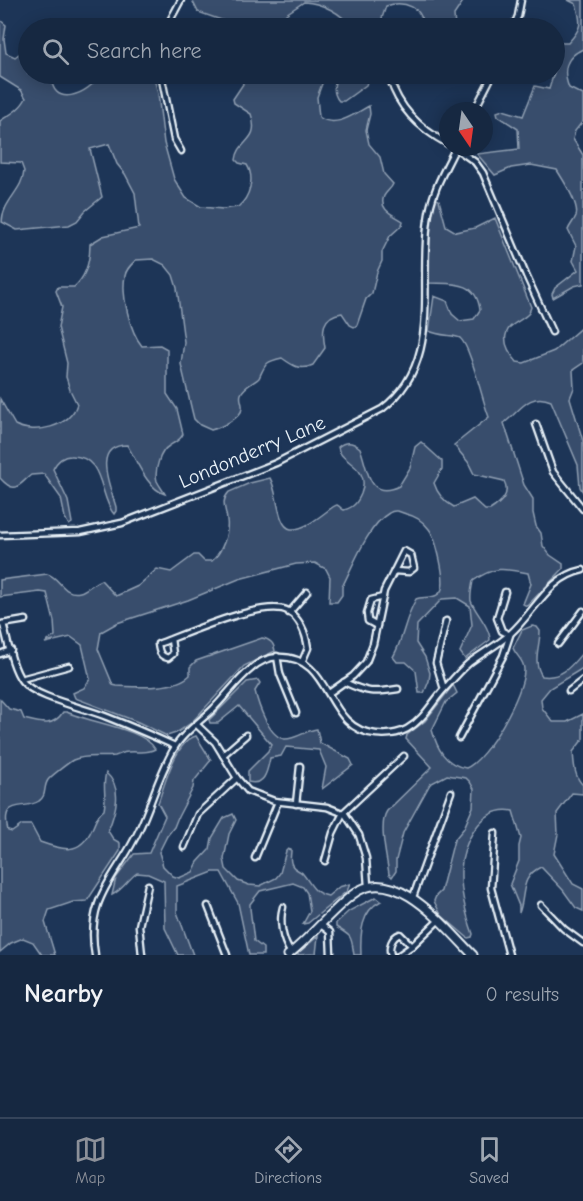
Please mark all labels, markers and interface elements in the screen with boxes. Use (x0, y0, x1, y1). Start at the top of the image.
search box (18, 18, 565, 84)
icon: search (39, 35, 72, 68)
text: Search here (87, 38, 202, 64)
north arrow (439, 102, 493, 156)
street label: Londonderry Lane (175, 411, 329, 493)
text: Nearby (24, 979, 103, 1009)
text: 0 results (486, 983, 559, 1006)
tab: Map (74, 1133, 107, 1187)
tab: Directions (254, 1133, 322, 1187)
tab: Saved (469, 1133, 509, 1187)

